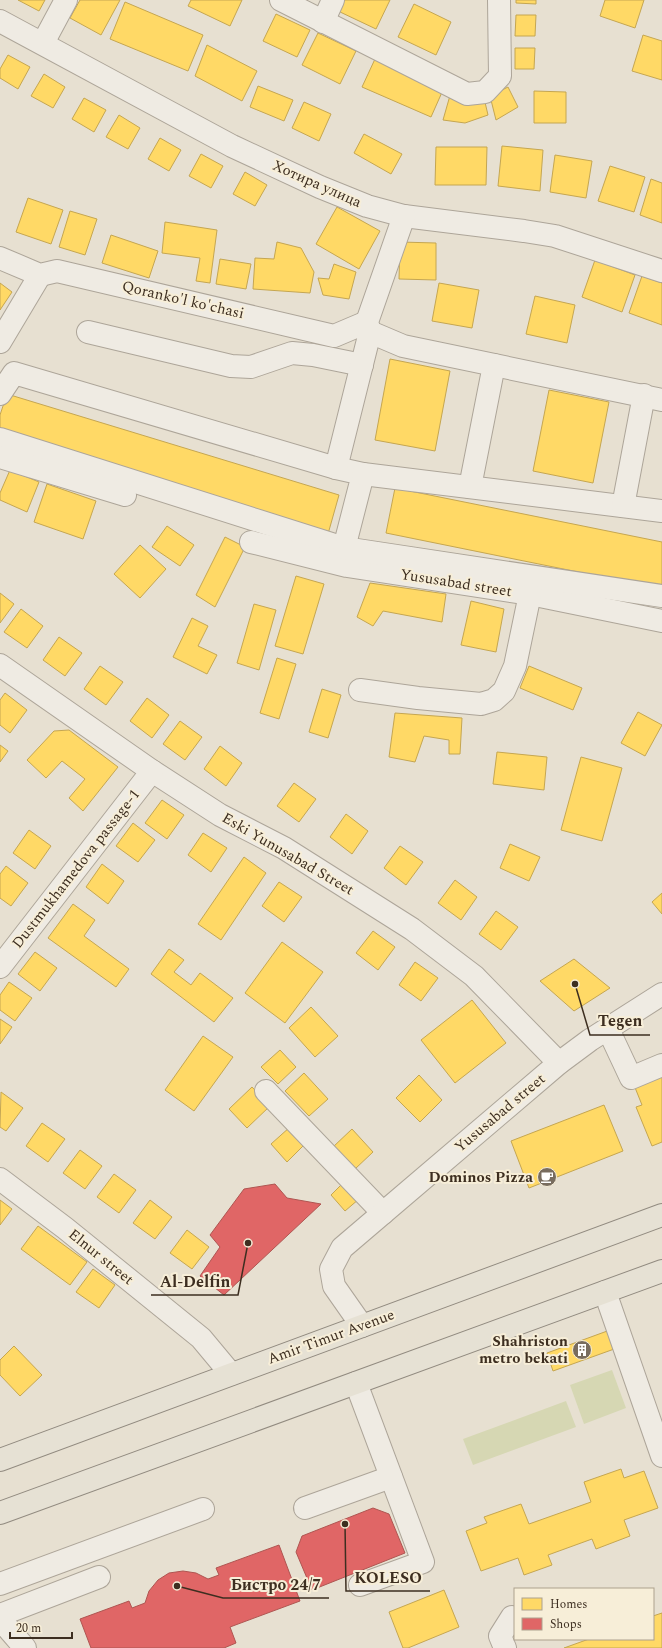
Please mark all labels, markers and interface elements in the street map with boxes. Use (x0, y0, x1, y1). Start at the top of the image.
street label: Хотира улица (269, 154, 366, 214)
street label: Qoranko'l ko'chasi (120, 275, 246, 325)
street label: Yususabad street (399, 563, 513, 603)
street label: Dustmukhamedova passage-1 (6, 784, 146, 954)
street label: Eski Yunusabad Street (218, 807, 358, 901)
callout: Tegen (590, 1007, 650, 1035)
text: Tegen (598, 1009, 642, 1033)
street label: Yususabad street (449, 1068, 551, 1158)
place label: Dominos Pizza (428, 1166, 533, 1189)
cafe icon: Dominos Pizza (536, 1166, 558, 1188)
street label: Elnur street (63, 1223, 139, 1291)
callout: Al-Delfin (151, 1267, 238, 1295)
text: Al-Delfin (160, 1270, 230, 1294)
street label: Amir Timur Avenue (264, 1303, 398, 1371)
place label: Shahriston metro bekati (479, 1330, 568, 1370)
building icon: Shahriston metro bekati (571, 1339, 593, 1361)
callout: KOLESO (346, 1563, 430, 1591)
text: KOLESO (354, 1566, 422, 1590)
callout: Бистро 24/7 (223, 1570, 329, 1598)
text: Бистро 24/7 (231, 1573, 321, 1597)
legend (514, 1588, 654, 1640)
text: Homes (550, 1595, 588, 1614)
scale bar (10, 1614, 72, 1640)
text: Shops (550, 1615, 582, 1634)
text: 20 m (16, 1619, 41, 1638)

